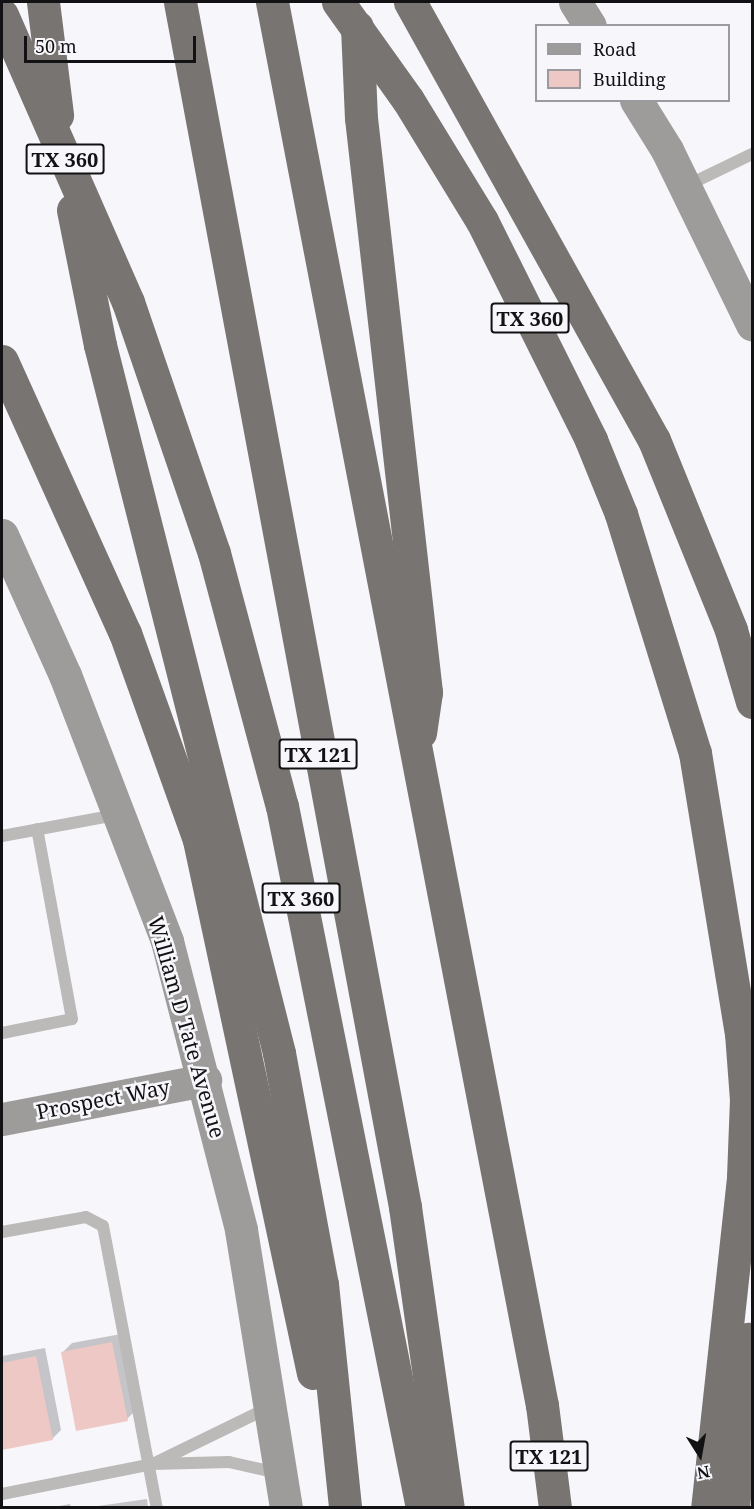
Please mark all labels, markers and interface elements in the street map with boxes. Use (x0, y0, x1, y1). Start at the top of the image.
scale bar (27, 24, 200, 62)
legend (535, 24, 730, 102)
text: 50 m (35, 34, 77, 58)
text: Road (593, 37, 636, 61)
text: Building (593, 67, 666, 91)
road number: TX 360 (25, 142, 106, 176)
road number: TX 360 (490, 301, 570, 335)
road number: TX 121 (278, 737, 358, 771)
road number: TX 360 (260, 881, 342, 915)
street label: William D Tate Avenue (143, 913, 231, 1141)
street label: Prospect Way (34, 1074, 172, 1124)
north arrow (670, 1425, 730, 1485)
road number: TX 121 (508, 1439, 590, 1473)
text: N (695, 1461, 712, 1485)

